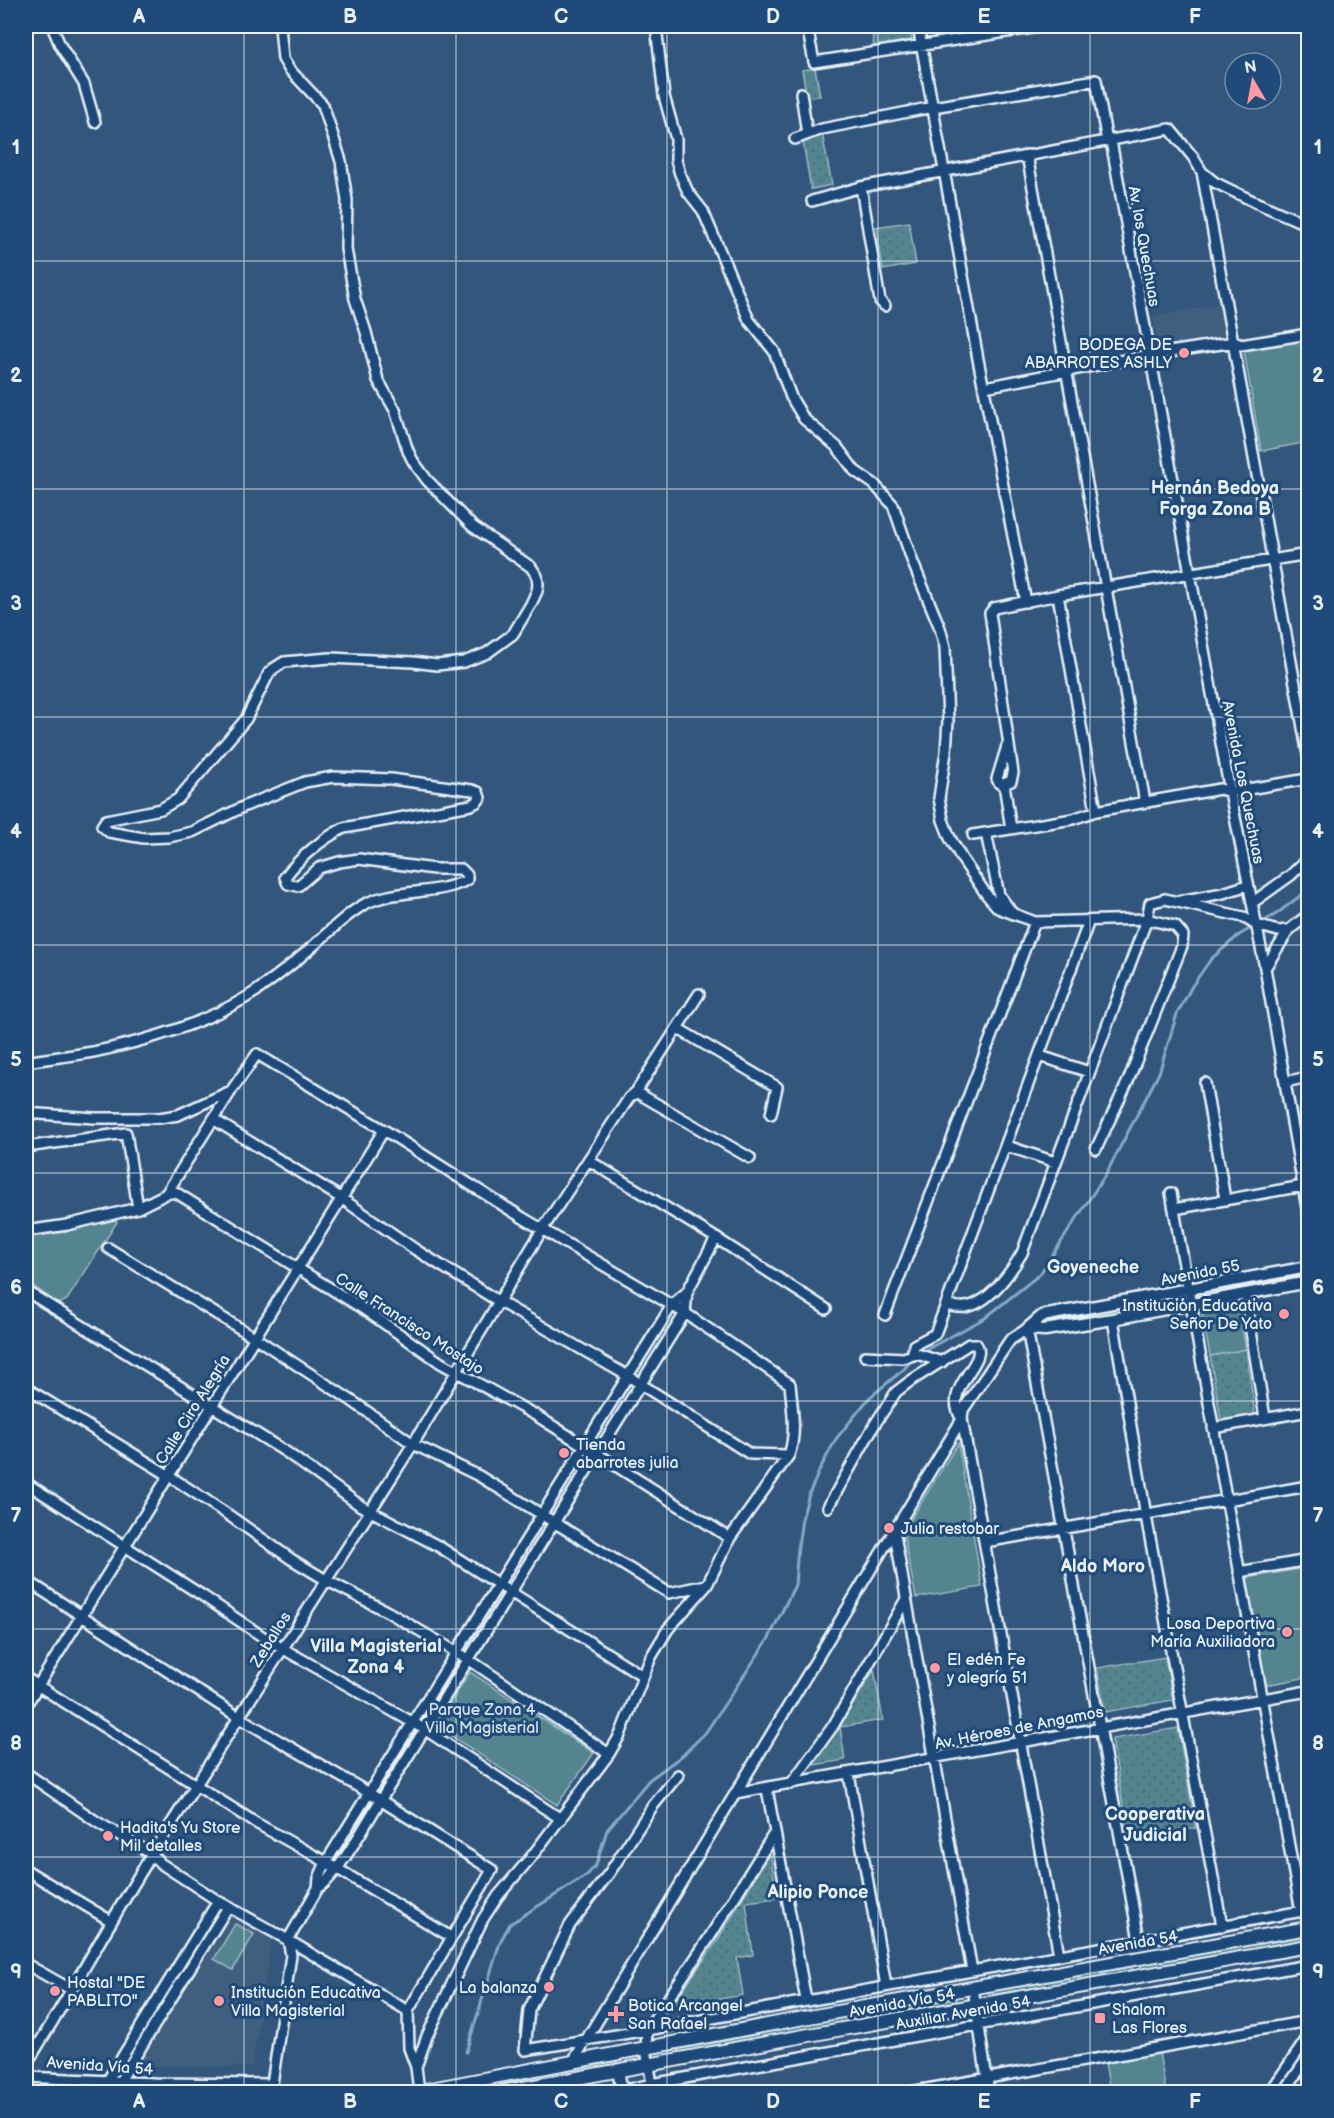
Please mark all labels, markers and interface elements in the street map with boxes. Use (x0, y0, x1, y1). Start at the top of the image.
text: A (132, 5, 146, 29)
text: B (343, 5, 357, 29)
text: C (554, 5, 568, 29)
text: D (766, 5, 780, 29)
text: E (978, 5, 991, 29)
text: F (1189, 5, 1201, 29)
north arrow (1223, 51, 1283, 111)
text: N (1243, 57, 1258, 78)
text: 1 (12, 136, 20, 160)
text: 1 (1314, 136, 1322, 160)
street label: Av. los Quechuas (1124, 184, 1163, 308)
place label: BODEGA DE ABARROTES ASHLY (1025, 336, 1173, 373)
marker: BODEGA DE ABARROTES ASHLY (1177, 346, 1191, 360)
text: 2 (10, 364, 22, 388)
text: 2 (1312, 364, 1324, 388)
district label: Hernán Bedoya Forga Zona B (1151, 478, 1279, 520)
text: 3 (10, 592, 22, 616)
text: 3 (1312, 592, 1324, 616)
street label: Avenida Los Quechuas (1217, 699, 1268, 866)
text: 4 (10, 820, 22, 844)
text: 4 (1312, 820, 1324, 844)
text: 5 (10, 1048, 22, 1072)
text: 5 (1312, 1048, 1324, 1072)
district label: Goyeneche (1047, 1257, 1139, 1278)
street label: Avenida 55 (1159, 1257, 1241, 1290)
street label: Calle Francisco Mostajo (331, 1269, 487, 1380)
text: 6 (10, 1276, 22, 1300)
text: 6 (1312, 1276, 1324, 1300)
place label: Institución Educativa Señor De Yato (1122, 1297, 1272, 1334)
marker: Institución Educativa Señor De Yato (1277, 1307, 1291, 1321)
street label: Calle Ciro Alegría (152, 1351, 235, 1468)
place label: Tienda abarrotes julia (576, 1436, 679, 1473)
marker: Tienda abarrotes julia (557, 1446, 571, 1460)
text: 7 (10, 1504, 22, 1528)
text: 7 (1312, 1504, 1324, 1528)
place label: Julia restobar (901, 1520, 999, 1539)
marker: Julia restobar (882, 1521, 896, 1535)
district label: Aldo Moro (1060, 1556, 1145, 1577)
street label: Zeballos (246, 1609, 296, 1672)
place label: Losa Deportiva María Auxiliadora (1150, 1615, 1275, 1652)
marker: Losa Deportiva María Auxiliadora (1280, 1625, 1294, 1639)
district label: Villa Magisterial Zona 4 (310, 1636, 442, 1678)
place label: El edén Fe y alegría 51 (946, 1651, 1027, 1688)
marker: El edén Fe y alegría 51 (928, 1661, 942, 1675)
park label: Parque Zona 4 Villa Magisterial (425, 1701, 539, 1738)
street label: Av. Héroes de Angamos (933, 1703, 1105, 1754)
text: 8 (10, 1732, 22, 1756)
text: 8 (1312, 1732, 1324, 1756)
district label: Cooperativa Judicial (1105, 1804, 1205, 1846)
place label: Hadita's Yu Store Mil detalles (120, 1819, 241, 1856)
marker: Hadita's Yu Store Mil detalles (101, 1829, 115, 1843)
district label: Alipio Ponce (767, 1882, 868, 1903)
street label: Avenida 54 (1097, 1927, 1180, 1960)
text: 9 (10, 1960, 22, 1984)
text: 9 (1312, 1960, 1324, 1984)
place label: Hostal "DE PABLITO" (67, 1974, 145, 2011)
place label: La balanza (459, 1979, 537, 1998)
marker: La balanza (542, 1980, 556, 1994)
marker: Hostal "DE PABLITO" (48, 1984, 62, 1998)
place label: Institución Educativa Villa Magisterial (231, 1984, 381, 2021)
street label: Avenida Vía 54 (848, 1985, 957, 2022)
street label: Auxiliar Avenida 54 (894, 1992, 1033, 2035)
marker: Institución Educativa Villa Magisterial (212, 1994, 226, 2008)
place label: Botica Arcangel San Rafael (628, 1997, 743, 2034)
place label: Shalom Las Flores (1112, 2001, 1187, 2038)
marker: Botica Arcangel San Rafael (609, 2007, 623, 2021)
marker: Shalom Las Flores (1093, 2011, 1107, 2025)
street label: Avenida Vía 54 (46, 2053, 154, 2080)
text: A (132, 2090, 146, 2114)
text: B (343, 2090, 357, 2114)
text: C (554, 2090, 568, 2114)
text: D (766, 2090, 780, 2114)
text: E (978, 2090, 991, 2114)
text: F (1189, 2090, 1201, 2114)

